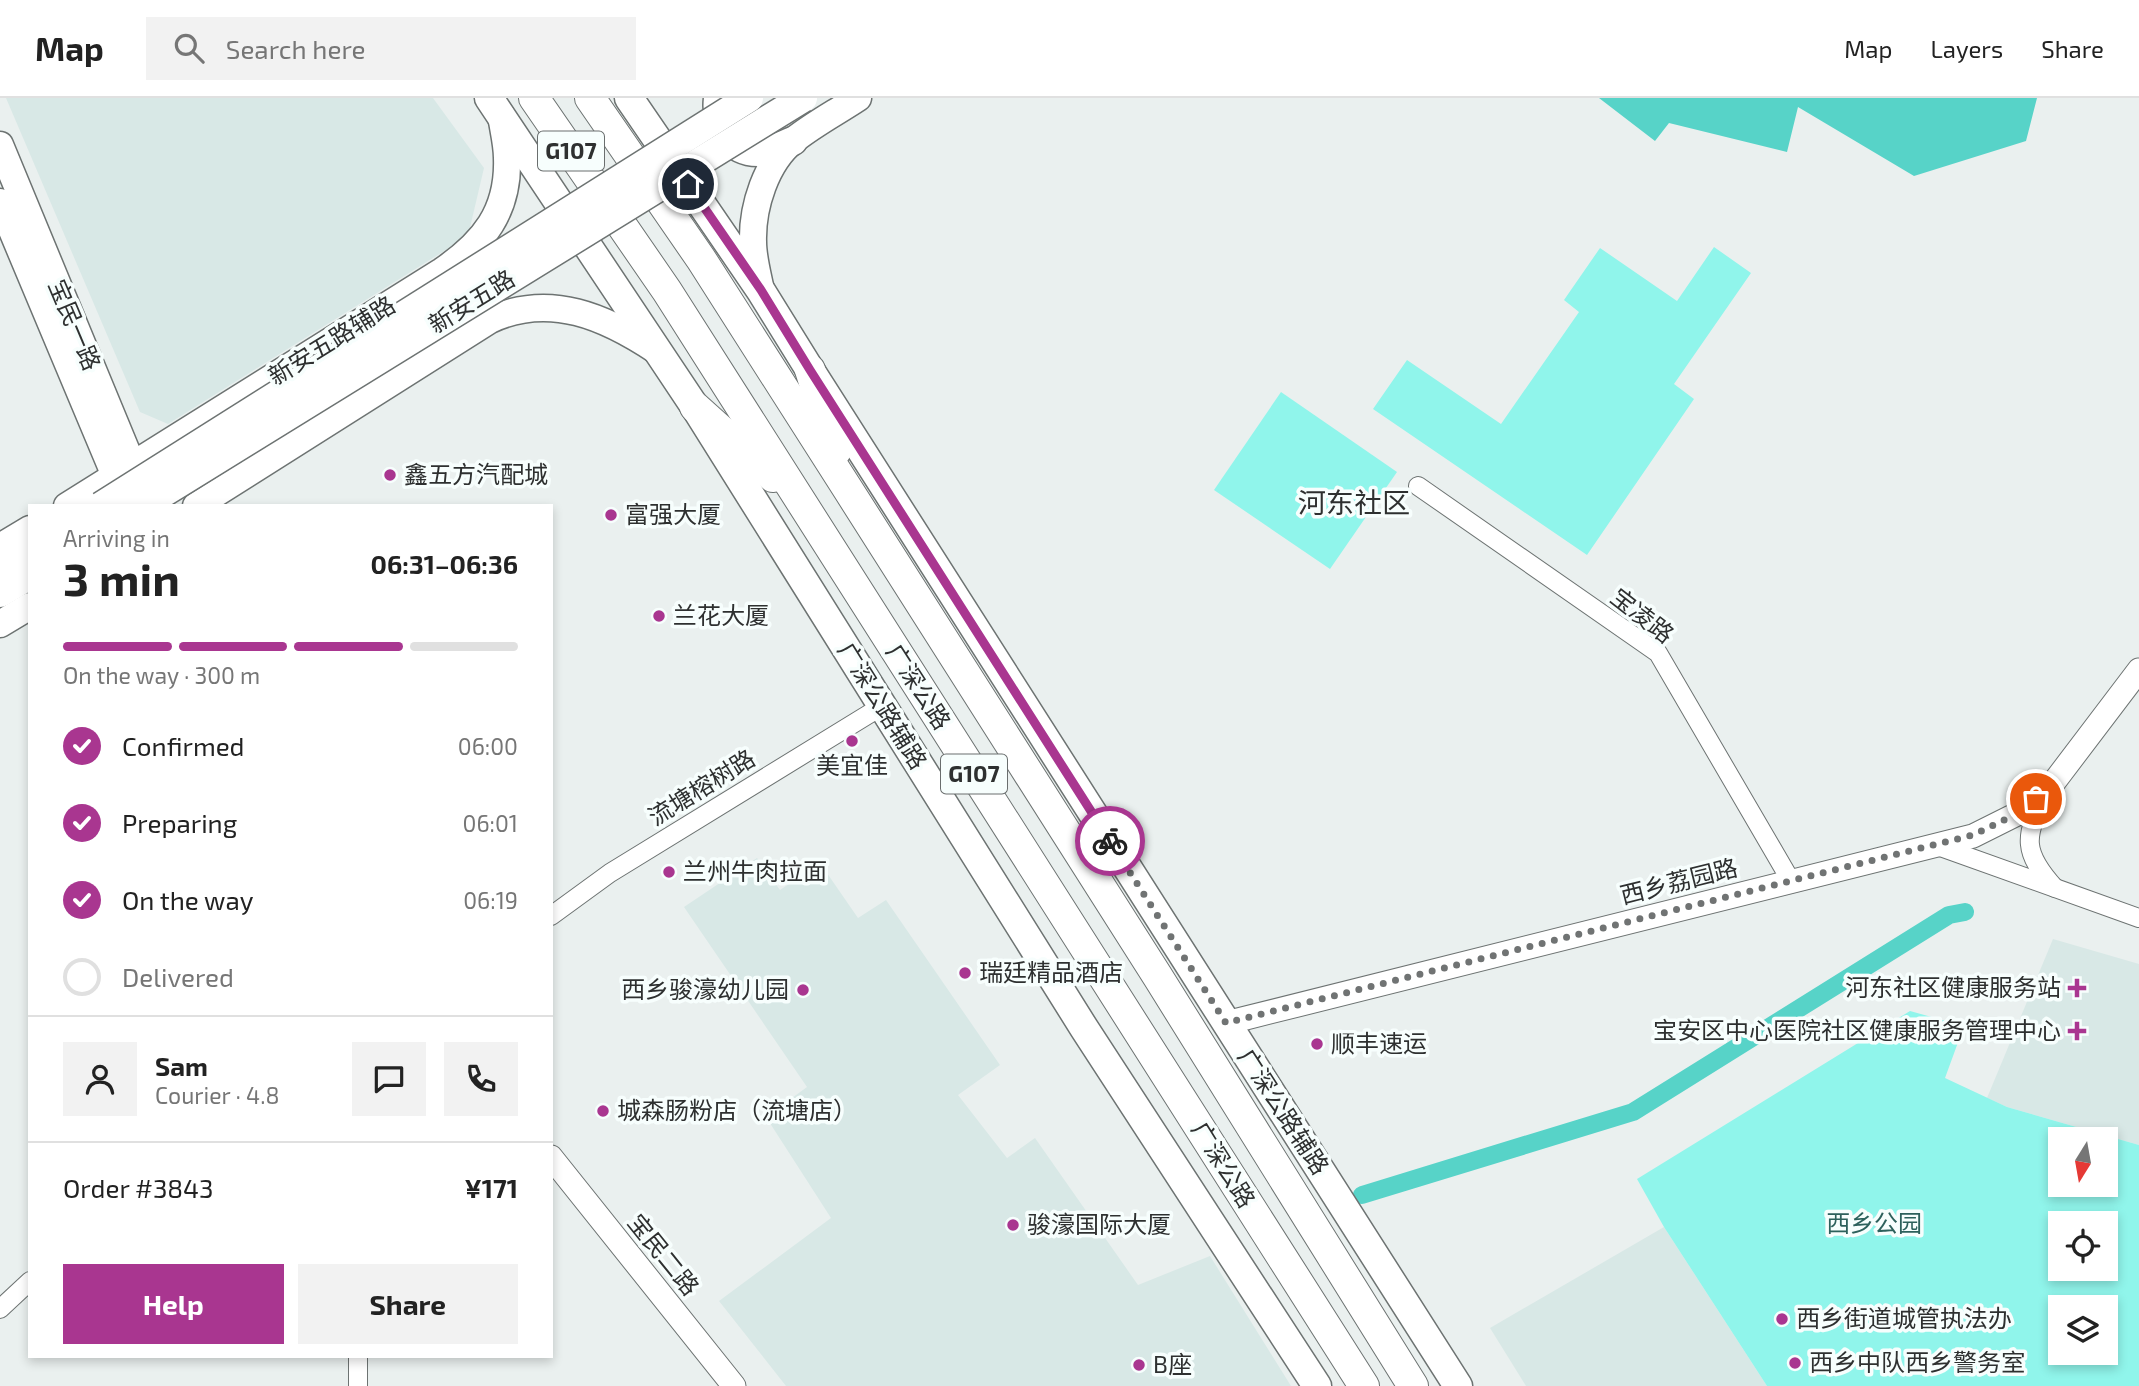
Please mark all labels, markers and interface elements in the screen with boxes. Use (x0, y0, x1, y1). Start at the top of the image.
search box (146, 17, 636, 80)
text: Map (35, 28, 104, 68)
icon: search (170, 29, 208, 67)
text: Search here (226, 33, 365, 64)
text: Map (1844, 34, 1892, 63)
text: Layers (1930, 34, 2003, 63)
text: Share (2041, 34, 2104, 63)
road number: G107 (538, 132, 604, 170)
pin (658, 154, 718, 214)
icon: home (669, 165, 707, 203)
street label: 新安五路 (423, 263, 520, 338)
street label: 宝民一路 (43, 275, 107, 374)
street label: 新安五路辅路 (262, 289, 400, 390)
place label: 鑫五方汽配城 (404, 459, 548, 488)
marker: 鑫五方汽配城 (382, 467, 398, 483)
district label: 河东社区 (1298, 485, 1410, 519)
place label: 富强大厦 (625, 499, 721, 528)
marker: 富强大厦 (603, 507, 619, 523)
text: Arriving in (63, 524, 170, 552)
text: 06:31–06:36 (371, 548, 518, 579)
text: 3 min (63, 550, 180, 605)
street label: 宝凌路 (1606, 581, 1680, 648)
place label: 兰花大厦 (673, 600, 769, 629)
marker: 兰花大厦 (651, 608, 667, 624)
street label: 广深公路辅路 (833, 636, 934, 774)
street label: 广深公路 (881, 638, 958, 734)
text: On the way · 300 m (63, 661, 260, 689)
icon: check (63, 727, 101, 765)
text: Confirmed (122, 730, 245, 761)
text: 06:00 (458, 732, 518, 760)
marker: 美宜佳 (844, 733, 860, 749)
street label: 流塘榕树路 (643, 743, 760, 831)
place label: 美宜佳 (816, 750, 888, 779)
road number: G107 (941, 754, 1007, 794)
pin (2006, 769, 2066, 829)
icon: bag (2017, 780, 2055, 818)
icon: check (63, 804, 101, 842)
courier (1075, 806, 1145, 876)
text: Preparing (122, 807, 237, 838)
text: 06:01 (463, 809, 518, 837)
icon: bike (1091, 822, 1129, 860)
street label: 西乡荔园路 (1617, 852, 1740, 909)
place label: 兰州牛肉拉面 (683, 856, 827, 885)
marker: 兰州牛肉拉面 (661, 864, 677, 880)
icon: check (63, 881, 101, 919)
text: On the way (122, 884, 253, 915)
text: 06:19 (463, 886, 518, 914)
place label: 瑞廷精品酒店 (979, 957, 1123, 986)
text: Delivered (122, 961, 234, 992)
marker: 瑞廷精品酒店 (957, 965, 973, 981)
place label: 河东社区健康服务站 (1845, 972, 2061, 1001)
place label: 西乡骏濠幼儿园 (621, 974, 789, 1003)
marker: 河东社区健康服务站 (2067, 978, 2087, 998)
marker: 西乡骏濠幼儿园 (795, 982, 811, 998)
place label: 宝安区中心医院社区健康服务管理中心 (1653, 1015, 2061, 1044)
marker: 宝安区中心医院社区健康服务管理中心 (2067, 1021, 2087, 1041)
place label: 顺丰速运 (1331, 1028, 1427, 1057)
marker: 顺丰速运 (1309, 1036, 1325, 1052)
button: person (63, 1042, 137, 1116)
button: chat (352, 1042, 426, 1116)
button: phone (444, 1042, 518, 1116)
street label: 广深公路辅路 (1233, 1043, 1336, 1179)
text: Sam (155, 1050, 208, 1081)
text: Courier · 4.8 (155, 1081, 279, 1109)
place label: 城森肠粉店（流塘店） (617, 1095, 857, 1124)
marker: 城森肠粉店（流塘店） (595, 1103, 611, 1119)
street label: 广深公路 (1187, 1116, 1262, 1213)
north arrow (2048, 1127, 2118, 1197)
map controls (2048, 1127, 2118, 1365)
text: Order #3843 (63, 1172, 214, 1203)
text: ¥171 (465, 1172, 518, 1203)
street label: 宝民二路 (623, 1208, 706, 1300)
park label: 西乡公园 (1826, 1208, 1922, 1237)
place label: 骏濠国际大厦 (1027, 1209, 1171, 1238)
button: locate (2048, 1211, 2118, 1281)
marker: 骏濠国际大厦 (1005, 1217, 1021, 1233)
button: Help (63, 1264, 284, 1344)
button: Share (298, 1264, 518, 1344)
button: layers (2048, 1295, 2118, 1365)
place label: 西乡街道城管执法办 (1796, 1303, 2012, 1332)
marker: 西乡街道城管执法办 (1774, 1311, 1790, 1327)
place label: 西乡中队西乡警务室 (1809, 1347, 2025, 1376)
place label: B座 (1153, 1349, 1192, 1378)
marker: 西乡中队西乡警务室 (1787, 1355, 1803, 1371)
marker: B座 (1131, 1357, 1147, 1373)

